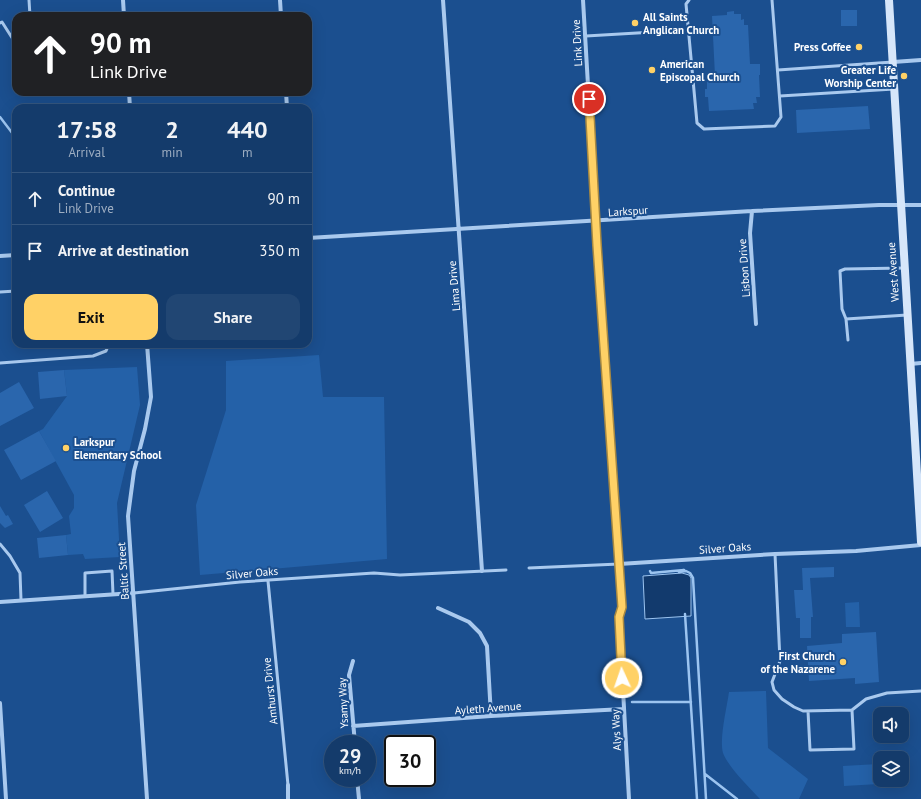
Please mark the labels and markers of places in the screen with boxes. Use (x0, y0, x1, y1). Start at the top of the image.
place label: All Saints Anglican Church (643, 10, 719, 37)
marker: All Saints Anglican Church (630, 18, 640, 28)
place label: Press Coffee (794, 40, 851, 54)
marker: Press Coffee (854, 42, 864, 52)
place label: American Episcopal Church (660, 57, 740, 84)
place label: Greater Life Worship Center (825, 63, 896, 90)
marker: American Episcopal Church (647, 65, 657, 75)
marker: Greater Life Worship Center (899, 71, 909, 81)
pin (572, 82, 606, 116)
place label: Larkspur Elementary School (74, 435, 162, 462)
marker: Larkspur Elementary School (61, 443, 71, 453)
place label: First Church of the Nazarene (760, 649, 835, 676)
marker: First Church of the Nazarene (838, 657, 848, 667)

